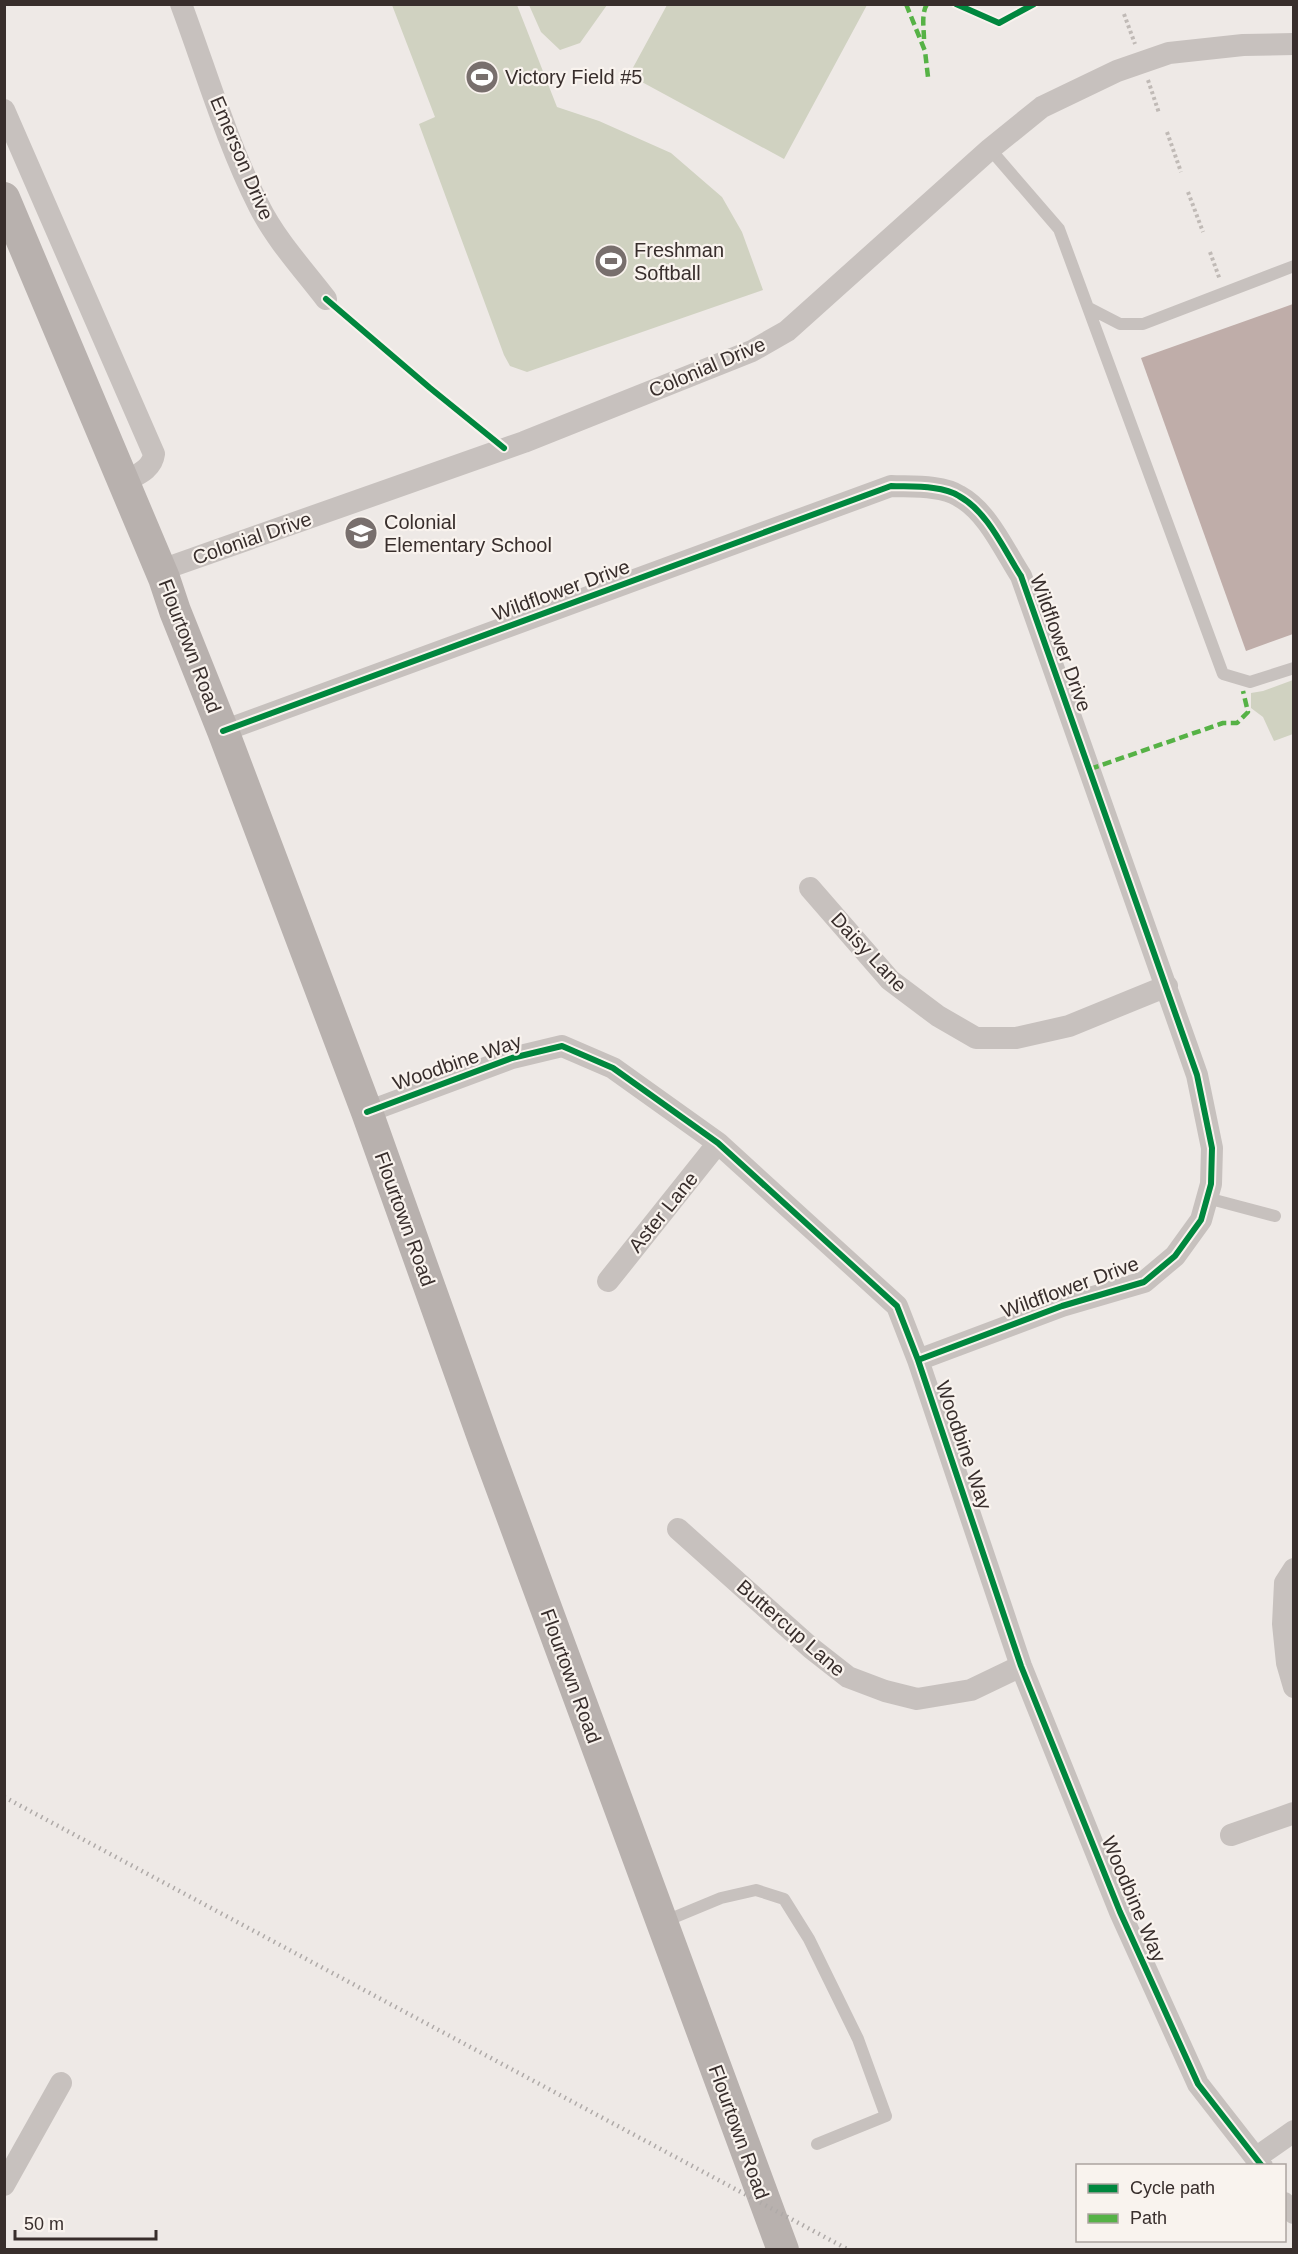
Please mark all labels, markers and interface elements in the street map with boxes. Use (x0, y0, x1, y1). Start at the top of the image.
sports icon: Victory Field #5 (464, 59, 500, 95)
place label: Victory Field #5 (505, 66, 642, 88)
street label: Emerson Drive (206, 93, 278, 223)
place label: Freshman Softball (634, 239, 724, 284)
sports icon: Freshman Softball (593, 243, 629, 279)
street label: Colonial Drive (645, 333, 769, 401)
street label: Colonial Drive (190, 507, 314, 569)
place label: Colonial Elementary School (384, 511, 552, 556)
school or university icon: Colonial Elementary School (343, 515, 379, 551)
street label: Wildflower Drive (489, 555, 633, 625)
street label: Wildflower Drive (1026, 571, 1096, 715)
street label: Flourtown Road (154, 576, 226, 716)
street label: Daisy Lane (827, 908, 911, 996)
street label: Woodbine Way (390, 1030, 524, 1094)
street label: Flourtown Road (371, 1149, 439, 1289)
street label: Aster Lane (624, 1167, 702, 1257)
street label: Wildflower Drive (998, 1252, 1142, 1322)
street label: Woodbine Way (932, 1378, 996, 1512)
street label: Buttercup Lane (733, 1575, 849, 1681)
street label: Flourtown Road (537, 1606, 605, 1746)
street label: Woodbine Way (1098, 1833, 1170, 1965)
street label: Flourtown Road (705, 2062, 773, 2202)
legend (1076, 2164, 1286, 2242)
text: Cycle path (1130, 2178, 1215, 2198)
scale bar (15, 2203, 156, 2241)
text: Path (1130, 2208, 1167, 2228)
text: 50 m (24, 2214, 64, 2234)

